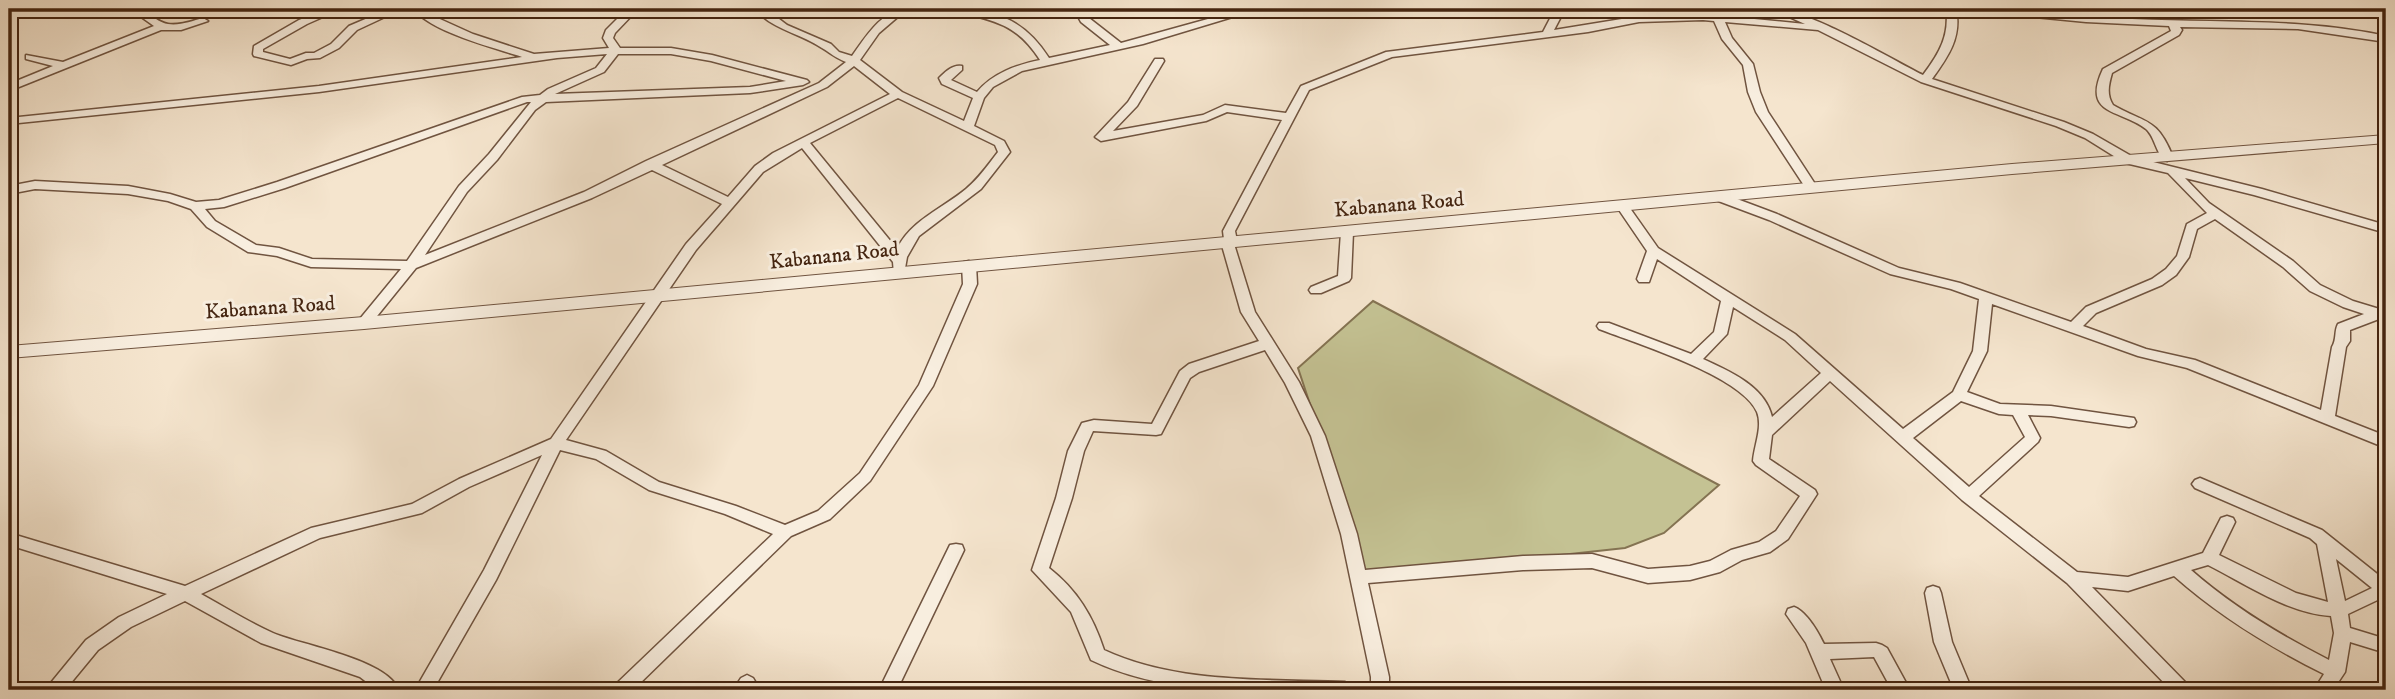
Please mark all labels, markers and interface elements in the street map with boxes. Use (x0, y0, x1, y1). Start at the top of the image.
street label: Kabanana Road (1333, 186, 1466, 224)
street label: Kabanana Road (768, 236, 901, 276)
street label: Kabanana Road (204, 290, 336, 326)

